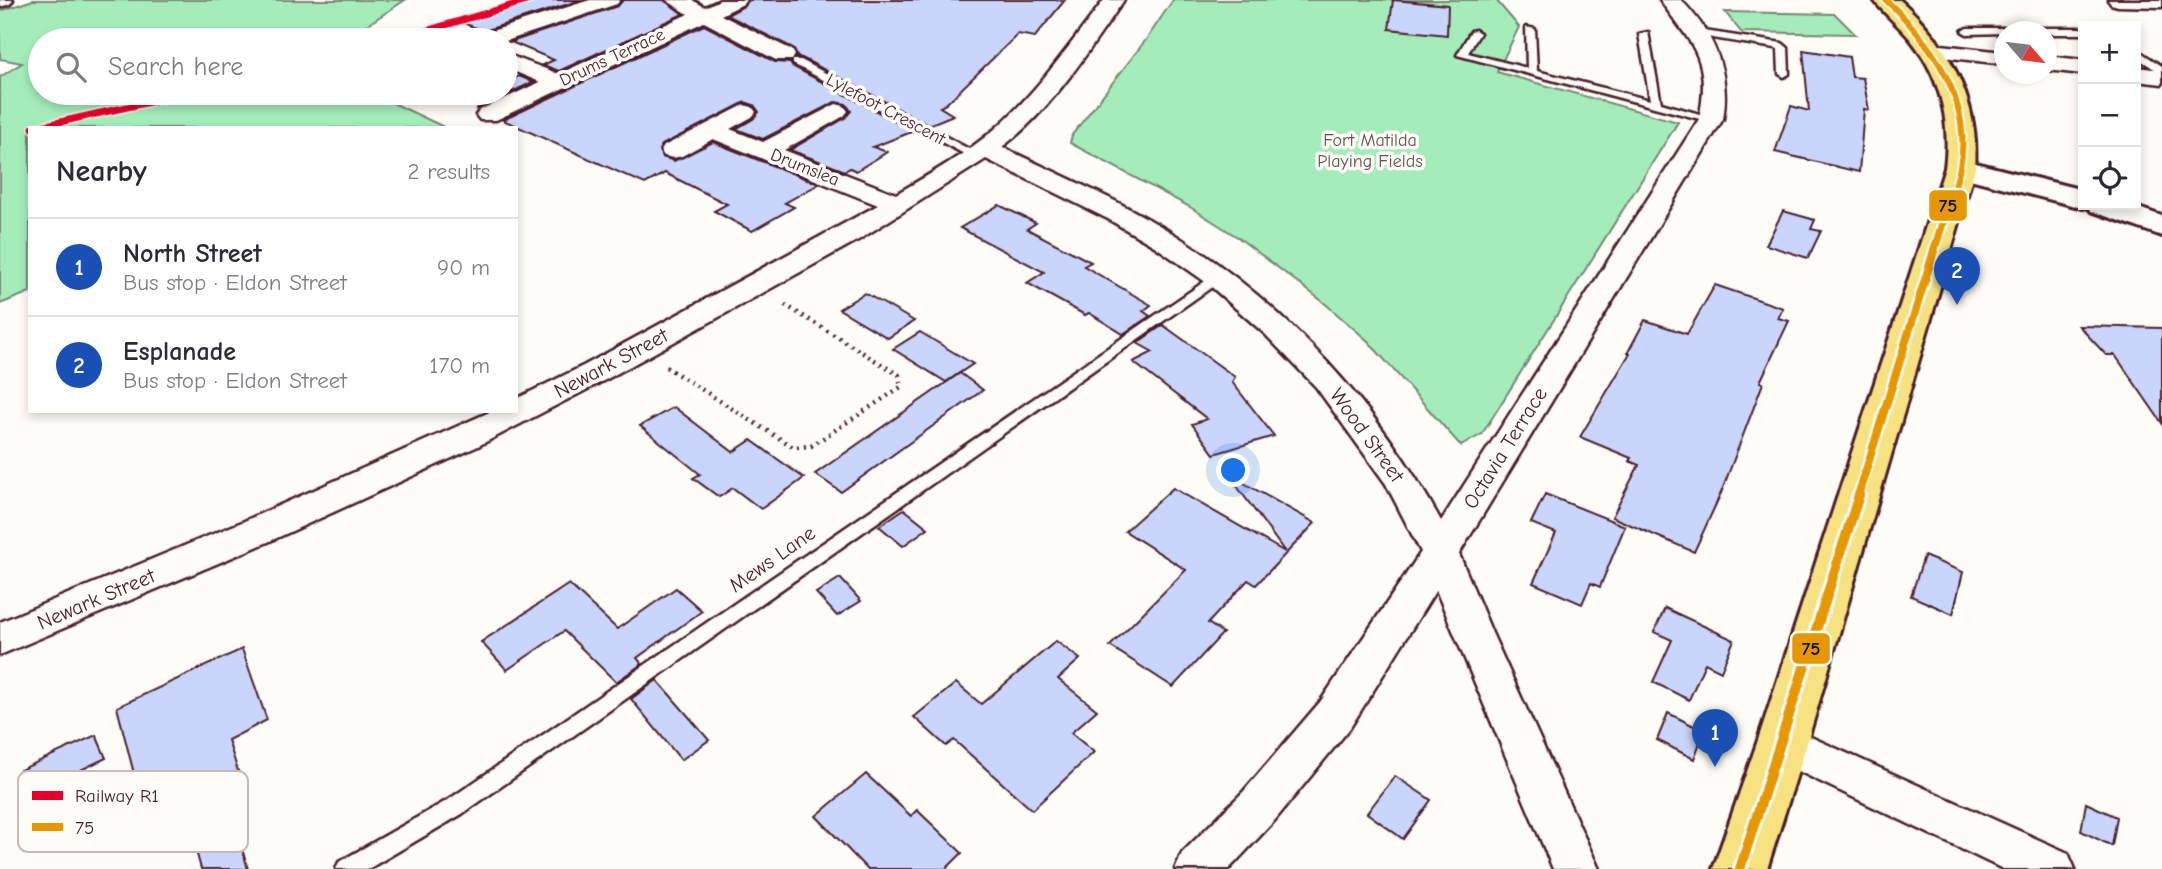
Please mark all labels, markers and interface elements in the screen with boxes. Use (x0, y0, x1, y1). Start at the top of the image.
north arrow (1994, 21, 2057, 84)
map controls (2078, 21, 2141, 210)
button: + (2078, 21, 2141, 84)
street label: Drums Terrace (556, 24, 668, 91)
search box (28, 28, 518, 105)
icon: search (52, 48, 90, 86)
text: Search here (108, 52, 243, 82)
street label: Lylefoot Crescent (823, 69, 950, 150)
button: − (2078, 84, 2141, 147)
park label: Fort Matilda Playing Fields (1317, 130, 1423, 172)
street label: Drumslea (767, 144, 842, 191)
button: locate (2078, 147, 2141, 210)
text: Nearby (56, 154, 147, 189)
text: 2 results (408, 158, 490, 185)
line badge: 75 (1928, 189, 1968, 222)
text: 75 (1939, 195, 1957, 217)
text: North Street (123, 239, 262, 269)
pin: 2 (1934, 247, 1980, 305)
text: 1 (74, 254, 84, 281)
text: 90 m (437, 254, 490, 281)
text: Bus stop · Eldon Street (123, 269, 347, 296)
street label: Newark Street (550, 322, 673, 403)
text: Esplanade (123, 337, 236, 367)
text: 2 (73, 352, 85, 379)
text: 170 m (429, 352, 490, 379)
text: Bus stop · Eldon Street (123, 367, 347, 394)
street label: Wood Street (1325, 383, 1410, 487)
street label: Octavia Terrace (1458, 383, 1552, 513)
your location (1216, 453, 1250, 487)
street label: Mews Lane (724, 521, 820, 597)
street label: Newark Street (34, 563, 159, 635)
line badge: 75 (1791, 632, 1831, 665)
text: 75 (1802, 638, 1820, 660)
pin: 1 (1692, 709, 1738, 767)
legend (18, 771, 248, 852)
text: Railway R1 (75, 785, 159, 807)
text: 75 (75, 817, 94, 839)

